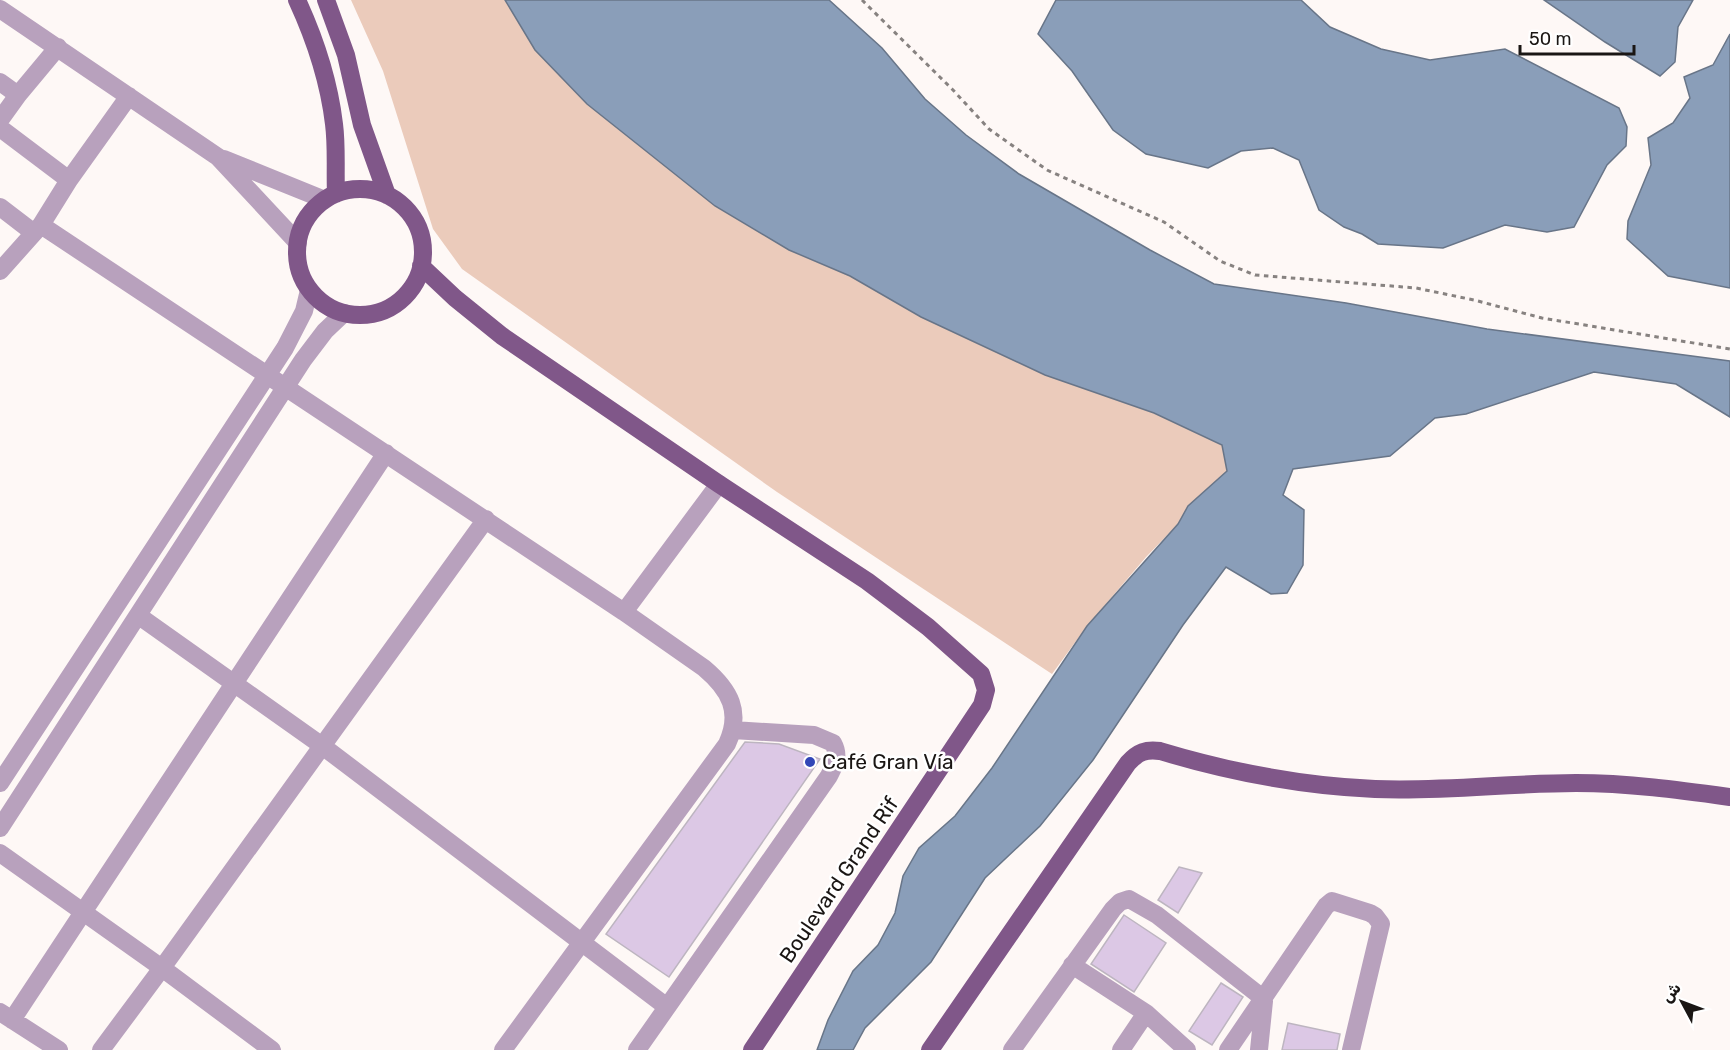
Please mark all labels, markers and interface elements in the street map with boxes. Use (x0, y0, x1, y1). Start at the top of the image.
scale bar (1520, 18, 1634, 56)
text: 50 m (1529, 28, 1572, 50)
place label: Café Gran Vía (822, 749, 954, 774)
marker: Café Gran Vía (803, 755, 817, 769)
street label: Boulevard Grand Rif (774, 792, 903, 967)
north arrow (1652, 972, 1712, 1032)
text: ش (1657, 979, 1685, 1006)

